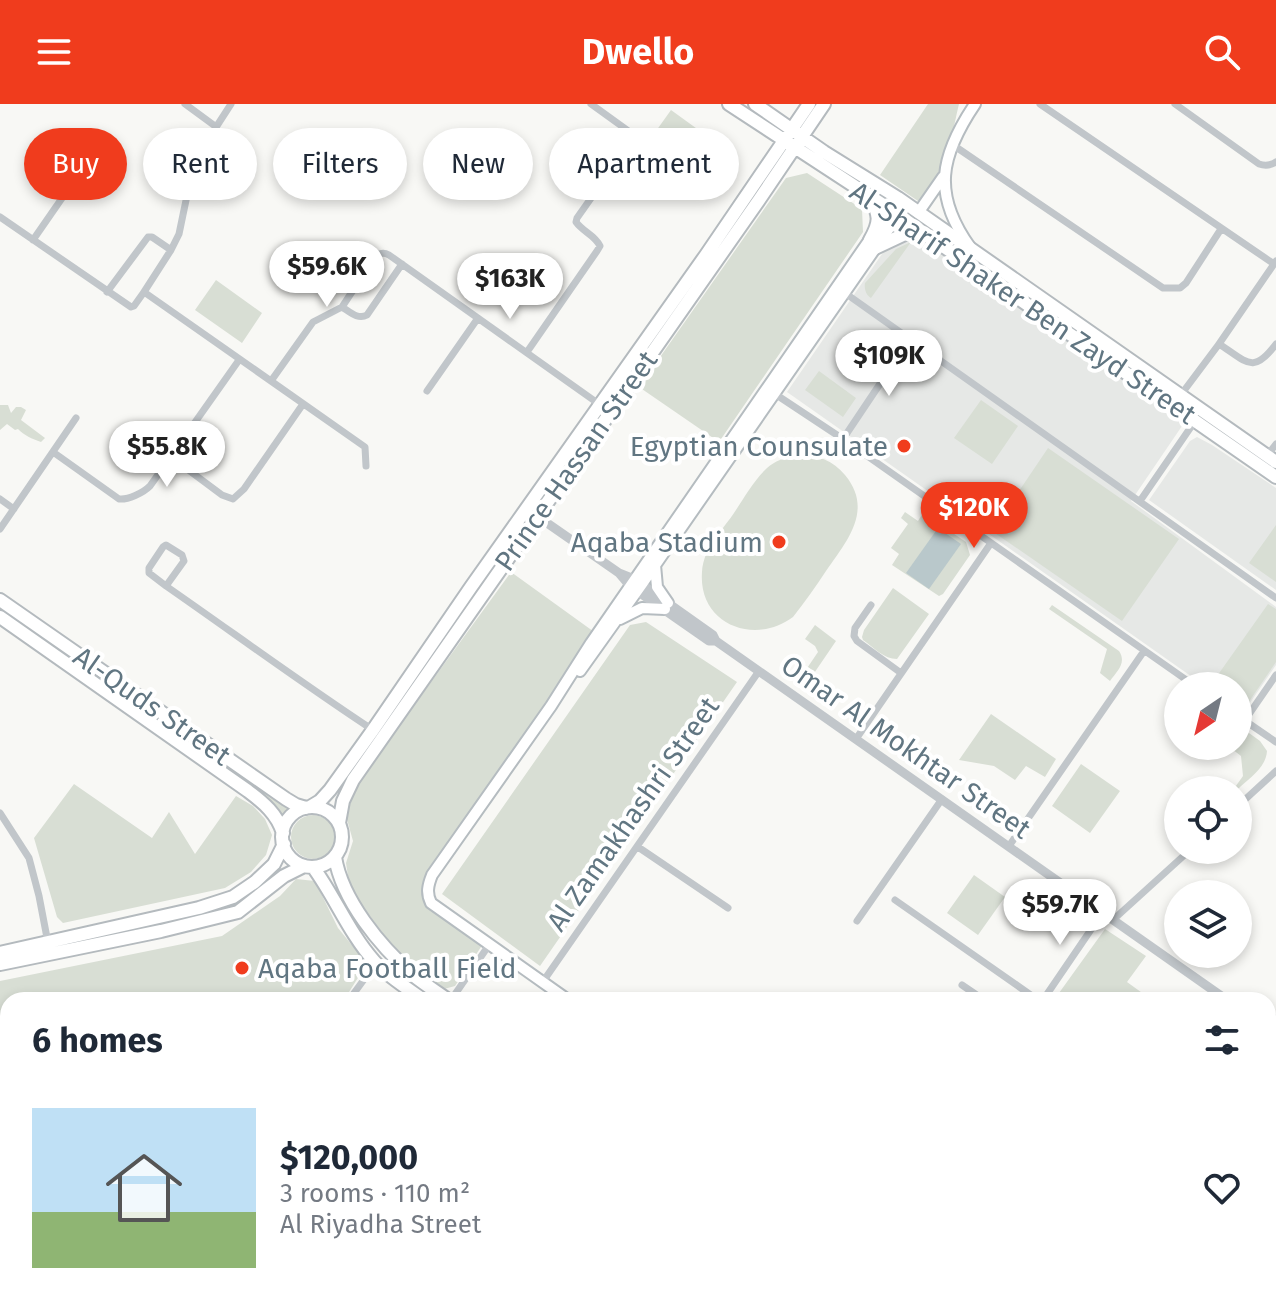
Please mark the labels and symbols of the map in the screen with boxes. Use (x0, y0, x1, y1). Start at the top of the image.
street label: Al-Sharif Shaker Ben Zayd Street (844, 175, 1203, 432)
pin: $59.6K (262, 241, 392, 309)
pin: $163K (454, 253, 566, 321)
pin: $109K (833, 330, 945, 398)
street label: Prince Hassan Street (488, 344, 665, 577)
pin: $55.8K (102, 421, 232, 489)
place label: Egyptian Counsulate (630, 430, 888, 463)
marker: Egyptian Counsulate (895, 437, 913, 455)
pin: $120K (918, 482, 1030, 550)
place label: Aqaba Stadium (571, 526, 763, 559)
marker: Aqaba Stadium (770, 533, 788, 551)
street label: Al-Quds Street (67, 640, 238, 773)
street label: Omar Al Mokhtar Street (775, 648, 1038, 846)
north arrow (1164, 672, 1252, 760)
street label: Al Zamakhashri Street (540, 690, 727, 937)
pin: $59.7K (995, 879, 1125, 947)
place label: Aqaba Football Field (258, 952, 516, 985)
marker: Aqaba Football Field (233, 959, 251, 977)

